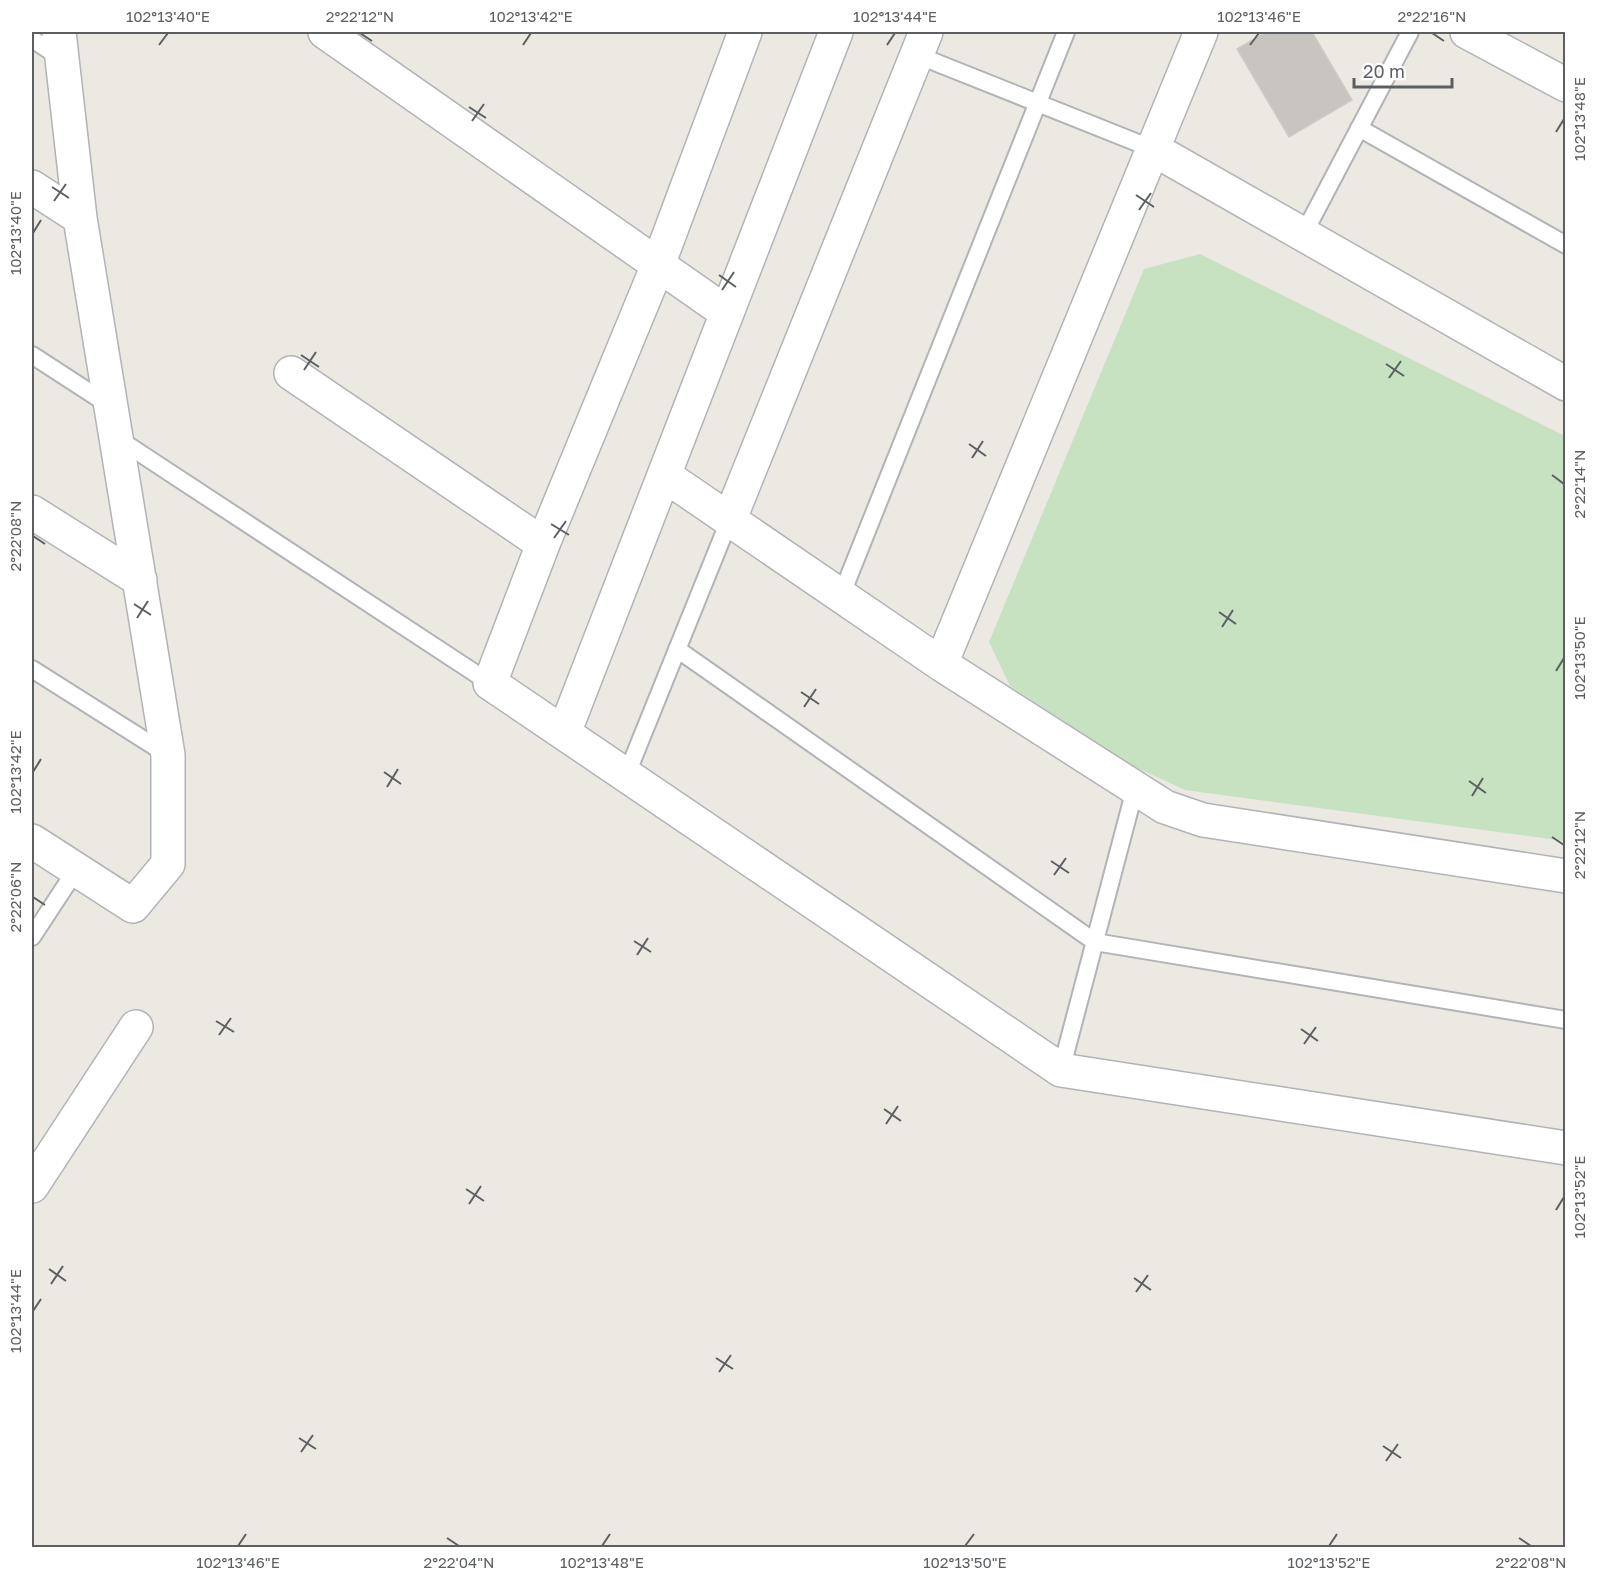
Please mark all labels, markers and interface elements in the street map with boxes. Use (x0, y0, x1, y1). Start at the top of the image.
text: 102°13'40"E (126, 7, 210, 25)
text: 2°22'12"N (326, 7, 394, 25)
text: 102°13'42"E (489, 7, 573, 25)
text: 102°13'44"E (853, 7, 937, 25)
text: 102°13'46"E (1217, 7, 1301, 25)
text: 2°22'16"N (1398, 7, 1466, 25)
scale bar (1354, 51, 1452, 89)
text: 20 m (1363, 60, 1405, 82)
text: 102°13'48"E (1570, 77, 1588, 161)
text: 102°13'40"E (6, 191, 24, 275)
text: 2°22'14"N (1570, 450, 1588, 518)
text: 2°22'08"N (6, 501, 24, 571)
text: 102°13'50"E (1570, 616, 1588, 700)
text: 102°13'42"E (6, 730, 24, 814)
text: 2°22'12"N (1570, 811, 1588, 879)
text: 2°22'06"N (6, 862, 24, 932)
text: 102°13'52"E (1570, 1156, 1588, 1238)
text: 102°13'44"E (6, 1269, 24, 1353)
text: 102°13'46"E (196, 1553, 280, 1571)
text: 2°22'04"N (424, 1553, 494, 1571)
text: 102°13'48"E (560, 1553, 644, 1571)
text: 102°13'50"E (923, 1553, 1007, 1571)
text: 102°13'52"E (1288, 1553, 1370, 1571)
text: 2°22'08"N (1496, 1553, 1566, 1571)

